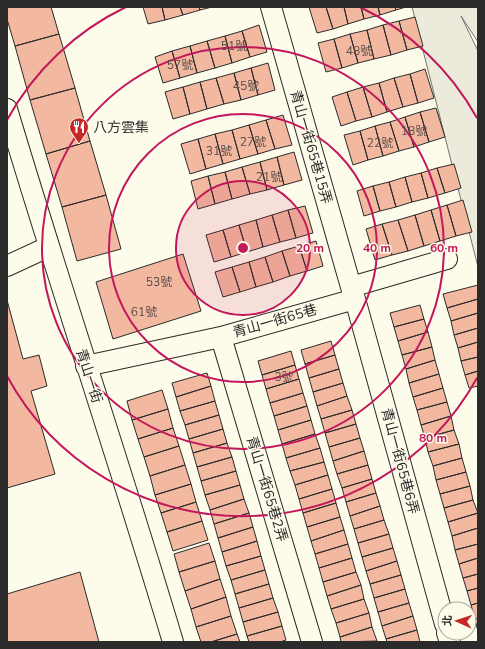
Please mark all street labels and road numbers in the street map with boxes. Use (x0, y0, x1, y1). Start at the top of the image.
street label: 青山一街65巷15弄 (286, 88, 336, 206)
street label: 青山一街65巷 (231, 300, 319, 342)
street label: 青山一街 (71, 346, 107, 406)
street label: 青山一街65巷6弄 (377, 406, 423, 516)
street label: 青山一街65巷2弄 (242, 434, 292, 544)

